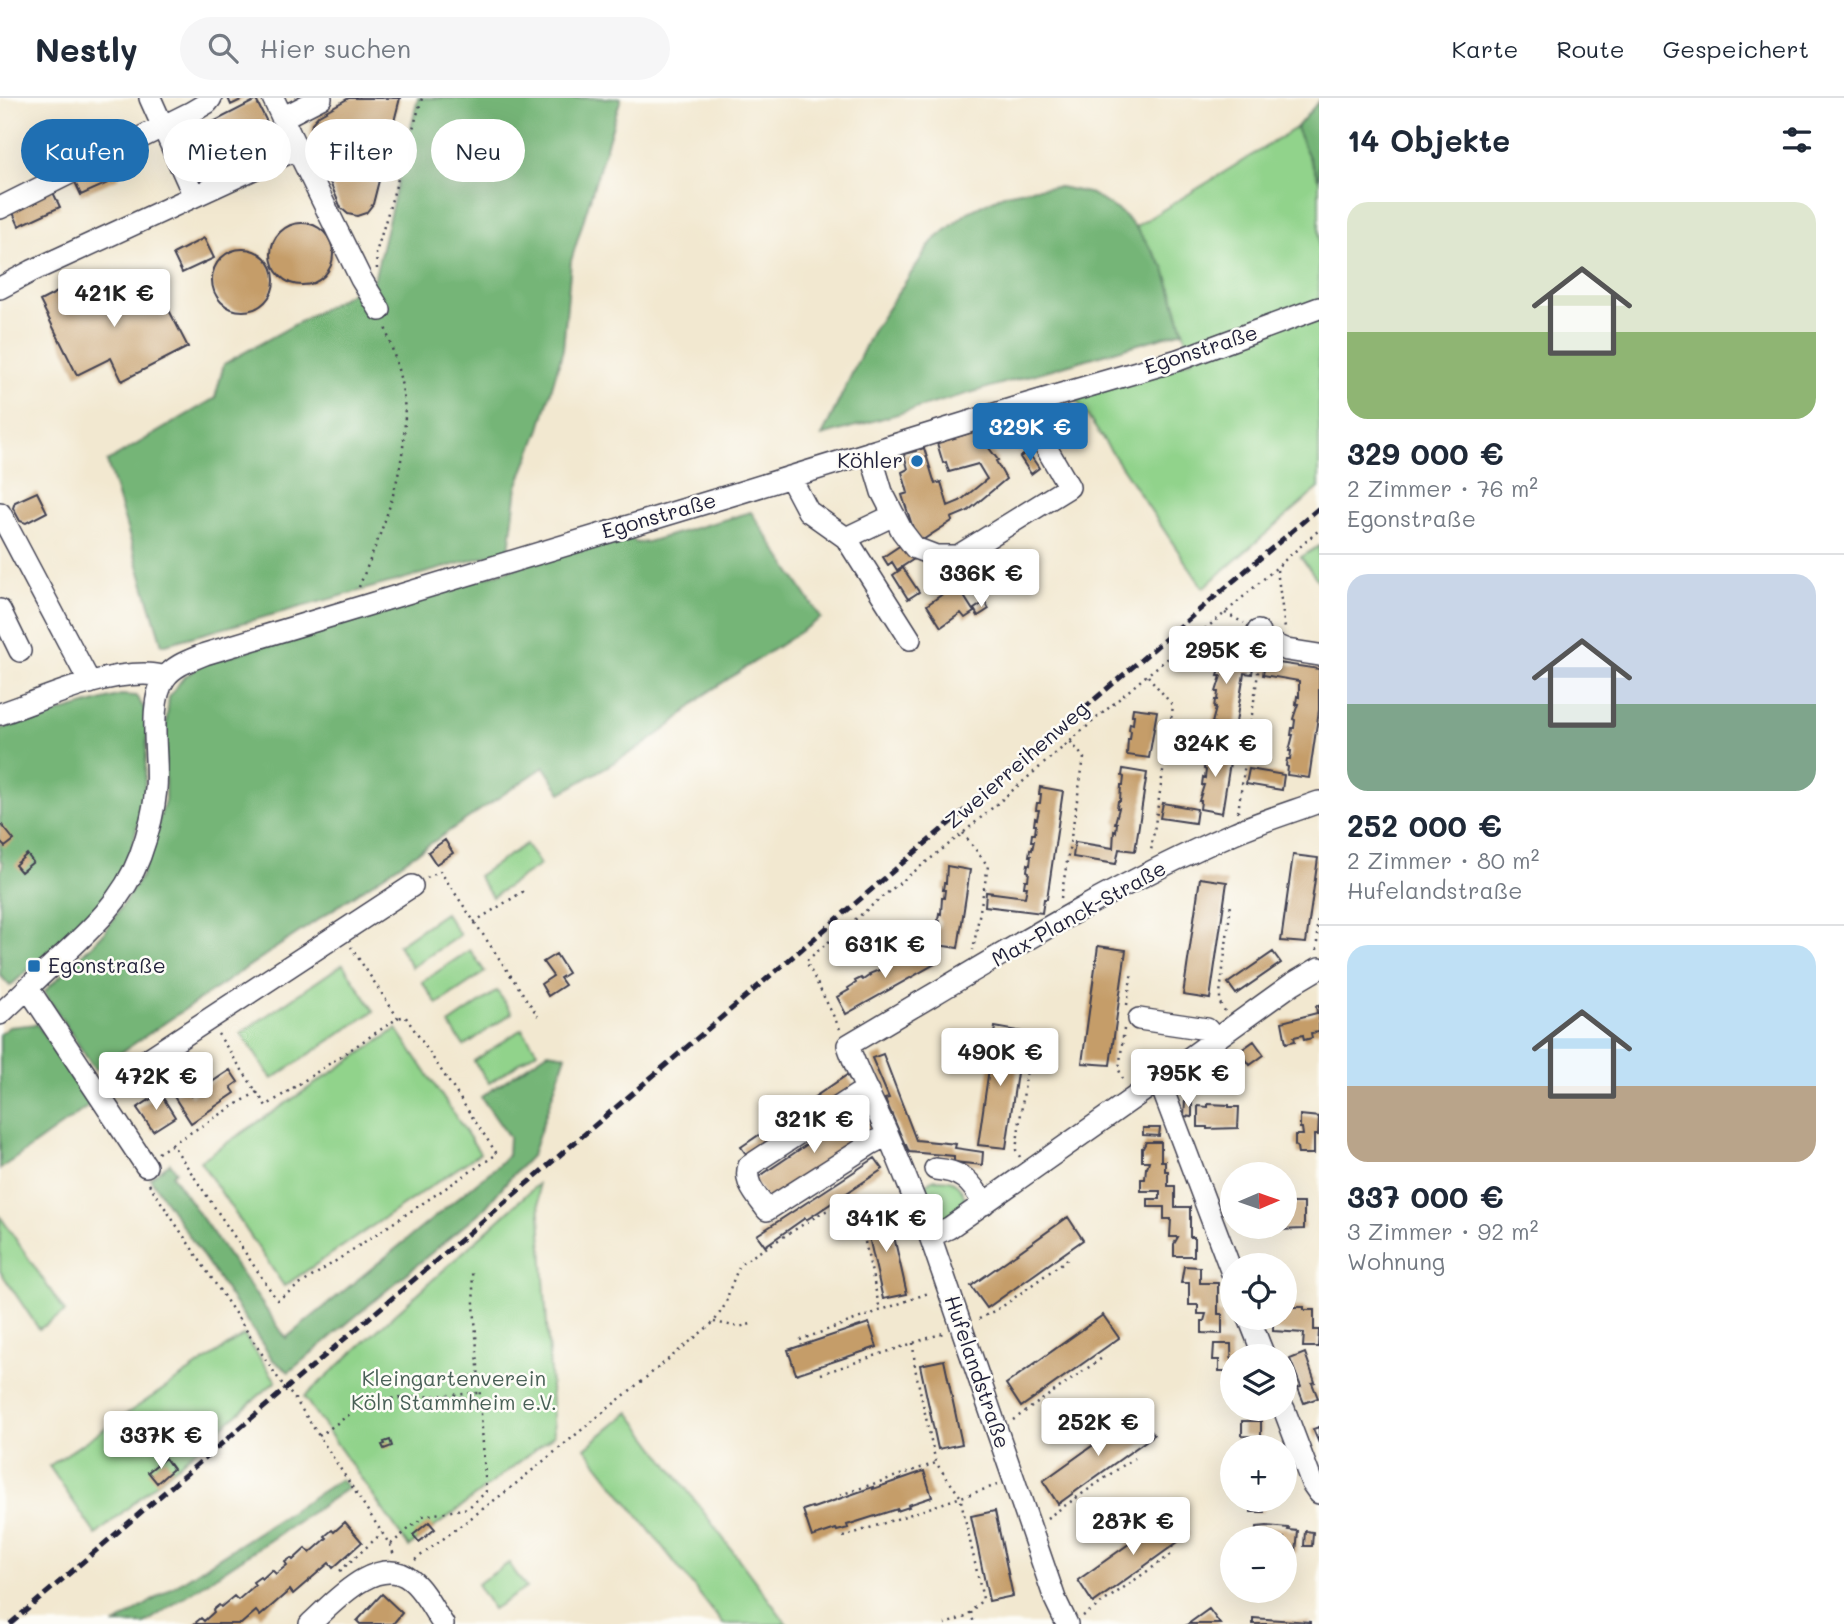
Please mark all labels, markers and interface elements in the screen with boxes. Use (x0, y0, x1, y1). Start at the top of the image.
search box (180, 17, 670, 80)
text: Nestly (35, 27, 138, 70)
icon: search (204, 29, 242, 67)
text: Hier suchen (260, 31, 411, 65)
text: Karte (1451, 33, 1518, 64)
text: Route (1556, 33, 1625, 64)
text: Gespeichert (1663, 33, 1809, 64)
chip: Kaufen (21, 119, 149, 182)
chip: Mieten (163, 119, 291, 182)
chip: Filter (305, 119, 417, 182)
chip: Neu (431, 119, 525, 182)
text: 14 Objekte (1347, 120, 1510, 160)
icon: filters (1778, 121, 1816, 159)
icon: home (1519, 248, 1645, 374)
pin: 421K € (57, 270, 171, 329)
text: 421K € (74, 277, 154, 307)
street label: Egonstraße (1140, 318, 1261, 380)
pin: 329K € (973, 404, 1087, 463)
text: 329K € (989, 411, 1071, 441)
text: 329 000 € (1347, 433, 1504, 473)
place label: Köhler (837, 446, 903, 473)
marker: Köhler (909, 453, 925, 469)
text: 2 Zimmer · 76 m² (1347, 473, 1538, 503)
street label: Egonstraße (598, 485, 719, 544)
text: Egonstraße (1347, 503, 1476, 533)
pin: 336K € (924, 550, 1038, 609)
text: 336K € (939, 557, 1023, 587)
icon: home (1519, 620, 1645, 746)
pin: 295K € (1169, 626, 1283, 686)
text: 295K € (1185, 634, 1267, 664)
street label: Zweierreihenweg (939, 694, 1093, 834)
pin: 324K € (1158, 720, 1272, 779)
text: 324K € (1173, 727, 1257, 757)
text: 252 000 € (1347, 805, 1502, 845)
text: 2 Zimmer · 80 m² (1347, 845, 1539, 875)
street label: Max-Planck-Straße (986, 853, 1170, 972)
text: Hufelandstraße (1347, 875, 1523, 905)
pin: 631K € (828, 920, 942, 980)
text: 631K € (845, 928, 925, 958)
place label: Egonstraße (48, 951, 166, 978)
marker: Egonstraße (26, 958, 42, 974)
icon: home (1519, 991, 1645, 1117)
pin: 490K € (943, 1028, 1057, 1088)
text: 490K € (957, 1036, 1043, 1066)
pin: 795K € (1131, 1049, 1245, 1109)
pin: 472K € (99, 1052, 213, 1112)
text: 795K € (1147, 1057, 1229, 1087)
text: 472K € (115, 1060, 197, 1090)
pin: 321K € (757, 1096, 871, 1155)
text: 321K € (775, 1103, 853, 1133)
north arrow (1220, 1162, 1297, 1239)
map controls (1220, 1162, 1297, 1603)
text: 337 000 € (1347, 1176, 1504, 1216)
pin: 341K € (829, 1194, 943, 1254)
text: 341K € (846, 1202, 926, 1232)
text: 3 Zimmer · 92 m² (1347, 1216, 1538, 1246)
text: Wohnung (1347, 1246, 1445, 1276)
button: locate (1220, 1253, 1297, 1330)
street label: Hufelandstraße (940, 1291, 1017, 1452)
button: layers (1220, 1344, 1297, 1421)
park label: Kleingartenverein Köln Stammheim e.V. (351, 1364, 557, 1415)
pin: 252K € (1041, 1398, 1155, 1458)
text: 252K € (1057, 1406, 1139, 1436)
pin: 337K € (104, 1412, 218, 1471)
text: 337K € (120, 1419, 202, 1449)
button: + (1220, 1435, 1297, 1512)
pin: 287K € (1076, 1498, 1190, 1557)
text: 287K € (1092, 1505, 1174, 1535)
button: − (1220, 1526, 1297, 1603)

